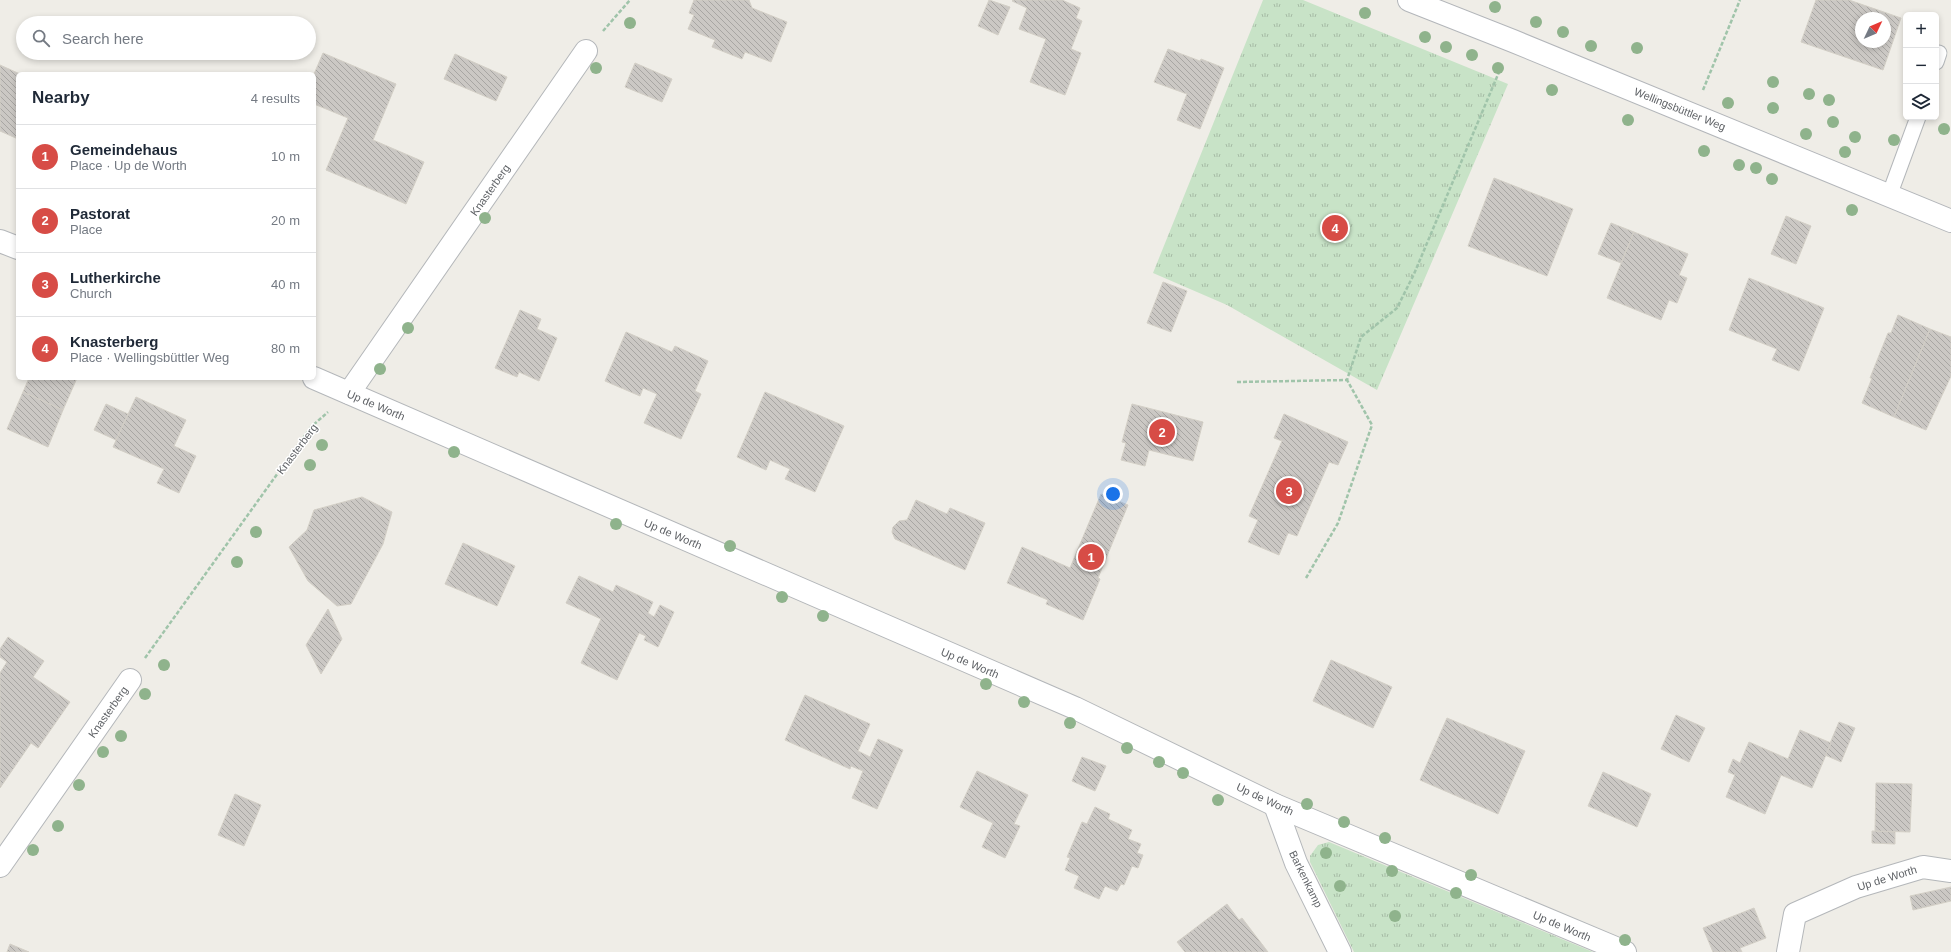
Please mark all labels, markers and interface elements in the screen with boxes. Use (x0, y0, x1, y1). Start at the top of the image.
north arrow (1855, 12, 1891, 48)
map controls (1903, 12, 1939, 120)
button: + (1903, 12, 1939, 48)
search box (16, 16, 316, 60)
icon: search (30, 27, 52, 49)
text: Search here (62, 30, 144, 47)
button: − (1903, 48, 1939, 84)
button: layers (1903, 84, 1939, 120)
street label: Wellingsbüttler Weg (1633, 85, 1727, 133)
text: Nearby (32, 88, 90, 107)
text: 4 results (251, 91, 300, 106)
text: Gemeindehaus (70, 141, 178, 158)
text: 1 (41, 149, 49, 164)
text: 10 m (271, 149, 300, 164)
text: Place · Up de Worth (70, 158, 187, 173)
street label: Knasterberg (468, 162, 512, 218)
text: Pastorat (70, 205, 130, 222)
text: 2 (41, 213, 49, 228)
text: 20 m (271, 213, 300, 228)
pin: 4 (1322, 213, 1348, 243)
text: Place (70, 222, 103, 237)
text: Lutherkirche (70, 269, 161, 286)
text: 3 (41, 277, 49, 292)
text: 40 m (271, 277, 300, 292)
text: Church (70, 286, 112, 301)
text: Knasterberg (70, 333, 158, 350)
text: 4 (41, 341, 49, 356)
text: 80 m (271, 341, 300, 356)
text: Place · Wellingsbüttler Weg (70, 350, 229, 365)
street label: Up de Worth (345, 387, 407, 423)
pin: 2 (1149, 417, 1175, 447)
street label: Knasterberg (274, 421, 320, 477)
pin: 3 (1276, 476, 1302, 506)
your location (1103, 484, 1123, 504)
street label: Up de Worth (642, 516, 704, 552)
pin: 1 (1078, 542, 1104, 572)
street label: Up de Worth (939, 645, 1001, 681)
street label: Knasterberg (86, 684, 130, 740)
street label: Up de Worth (1235, 781, 1295, 817)
street label: Barkenkamp (1287, 849, 1325, 909)
street label: Up de Worth (1856, 863, 1918, 893)
street label: Up de Worth (1531, 908, 1593, 944)

